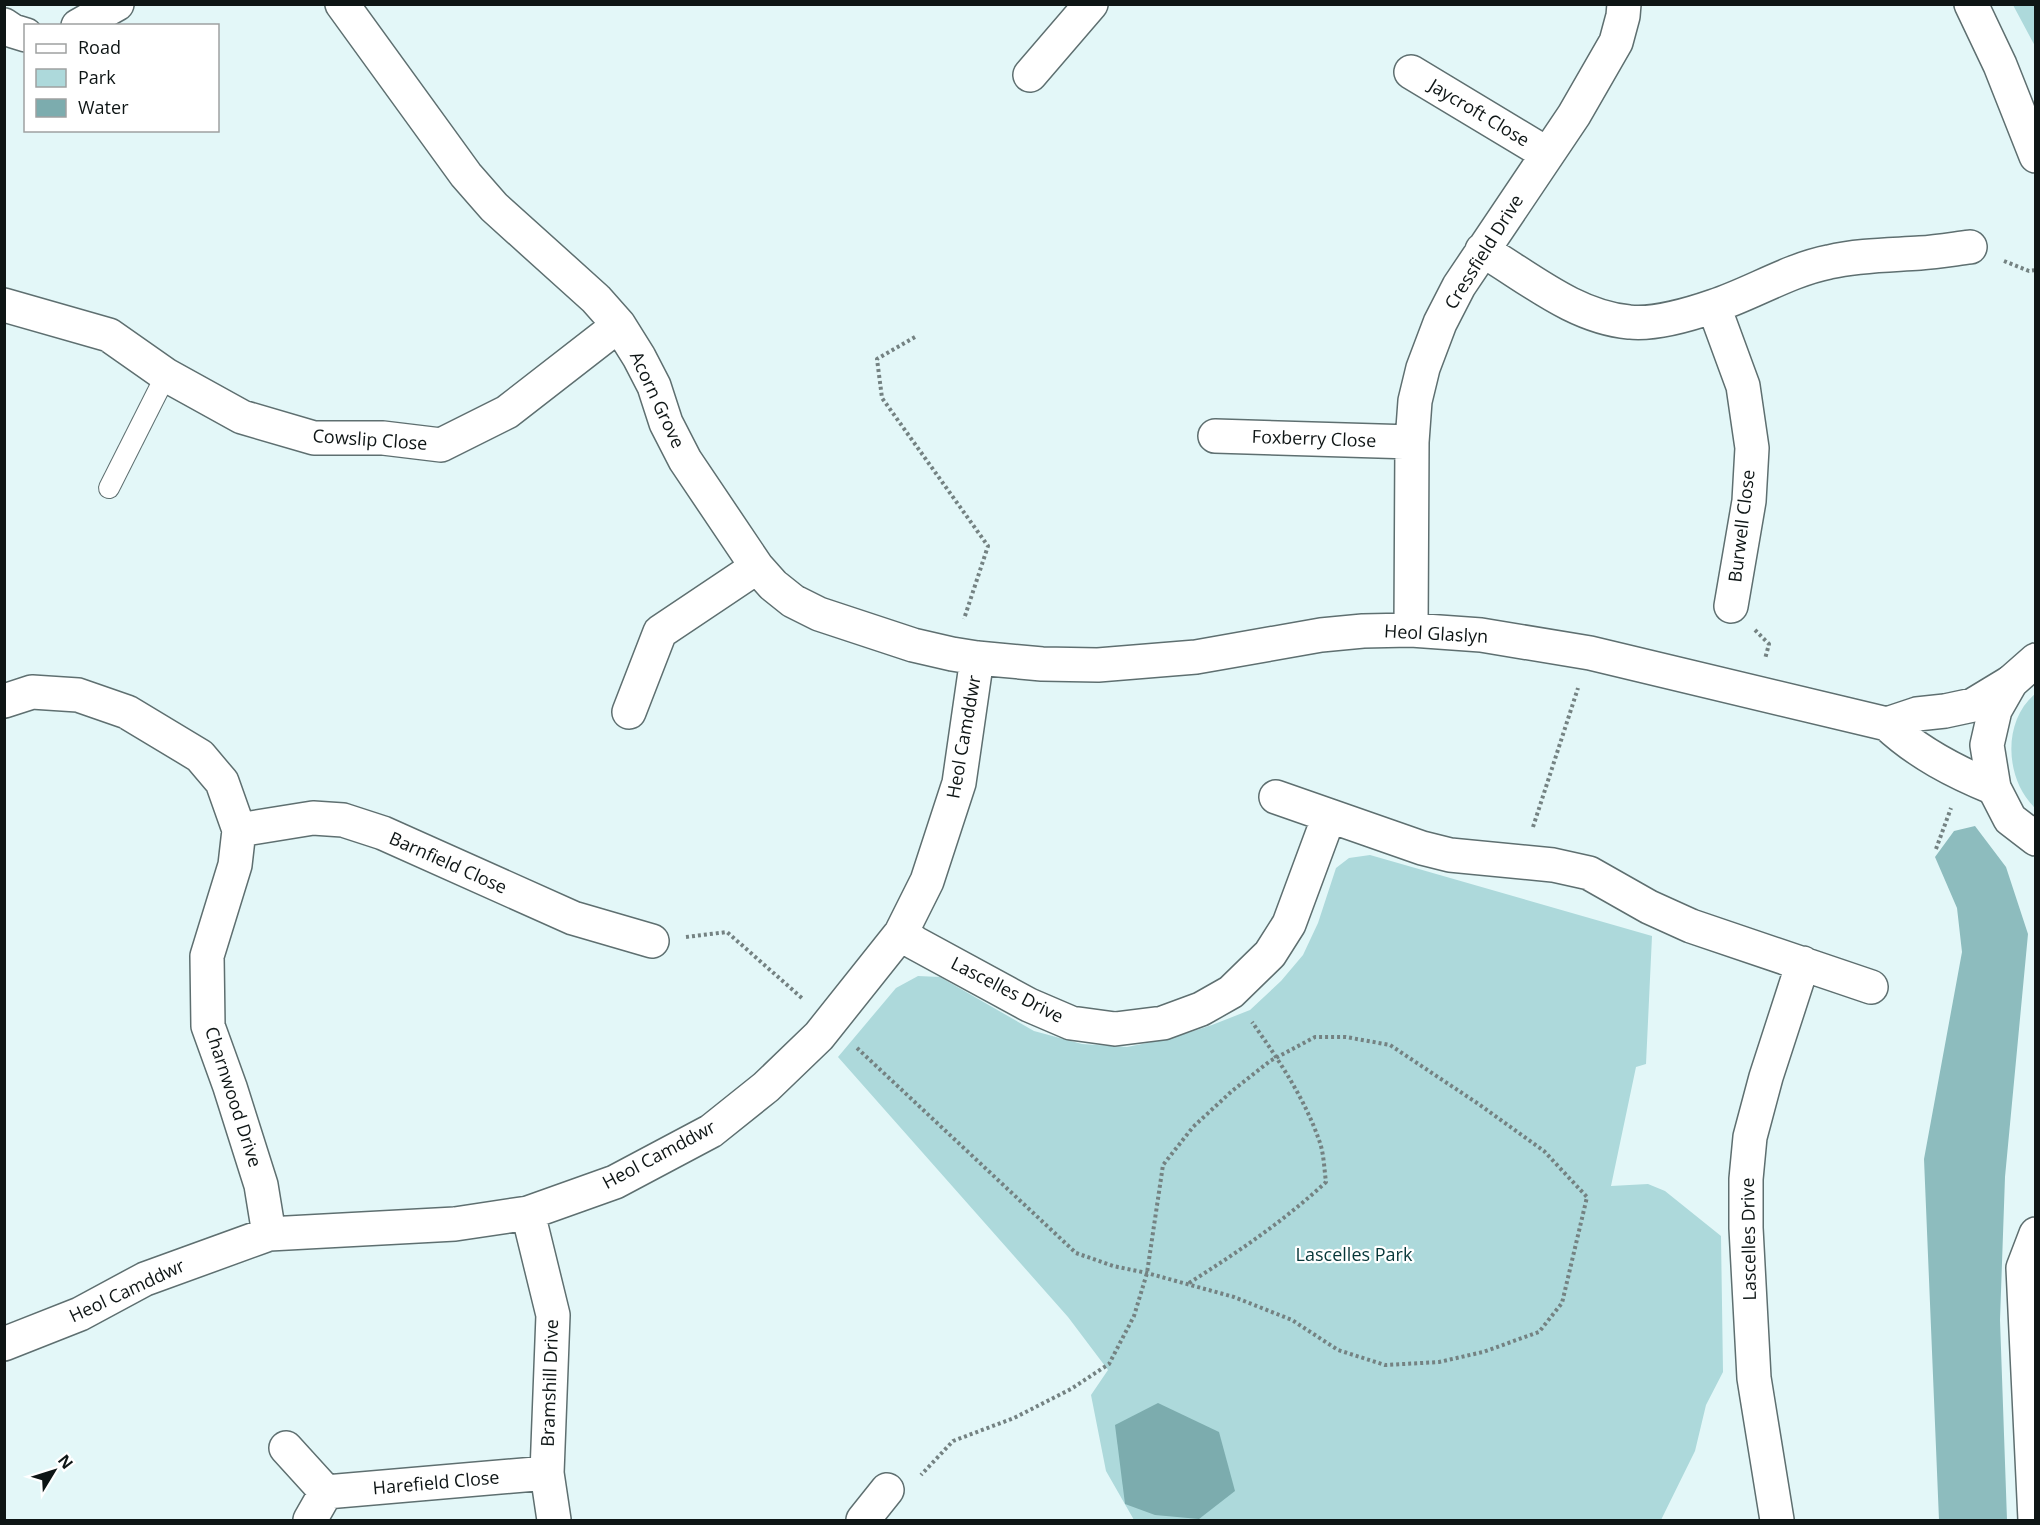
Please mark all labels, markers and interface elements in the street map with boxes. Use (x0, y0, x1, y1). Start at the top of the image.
legend (24, 24, 219, 132)
text: Road (78, 35, 121, 59)
text: Park (78, 65, 116, 89)
street label: Jaycroft Close (1423, 72, 1534, 152)
text: Water (78, 95, 129, 119)
street label: Cressfield Drive (1438, 190, 1528, 313)
street label: Acorn Grove (625, 347, 691, 452)
street label: Cowslip Close (312, 423, 428, 455)
street label: Foxberry Close (1251, 424, 1377, 452)
street label: Burwell Close (1722, 468, 1760, 584)
street label: Heol Glaslyn (1383, 618, 1489, 648)
street label: Heol Camddwr (940, 673, 986, 800)
street label: Barnfield Close (386, 825, 511, 899)
street label: Lascelles Drive (947, 950, 1068, 1028)
street label: Charnwood Drive (200, 1023, 268, 1170)
street label: Heol Camddwr (598, 1114, 720, 1194)
street label: Lascelles Drive (1735, 1177, 1761, 1301)
park label: Lascelles Park (1296, 1242, 1413, 1266)
street label: Heol Camddwr (65, 1253, 189, 1327)
street label: Bramshill Drive (535, 1319, 563, 1447)
north arrow (24, 1441, 84, 1501)
text: N (53, 1450, 78, 1474)
street label: Harefield Close (372, 1465, 500, 1499)

